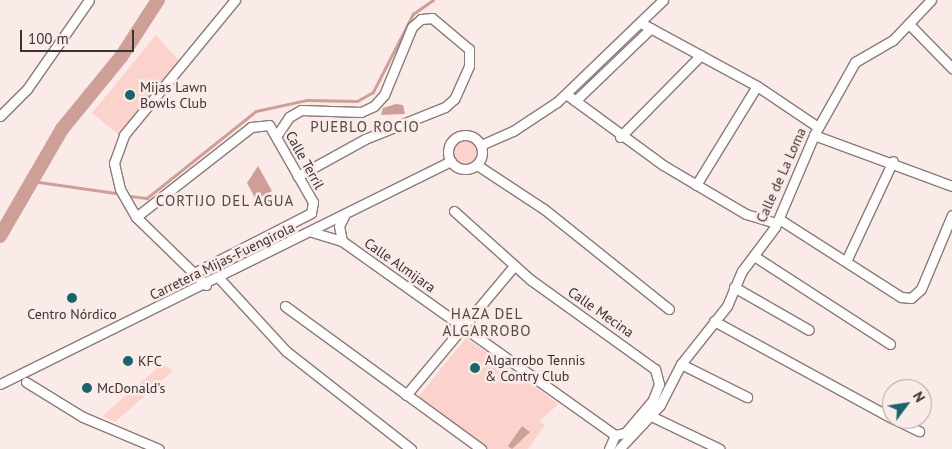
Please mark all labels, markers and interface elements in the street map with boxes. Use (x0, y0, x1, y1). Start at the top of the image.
scale bar (22, 20, 136, 52)
text: 100 m (28, 29, 69, 48)
place label: Mijas Lawn Bowls Club (140, 79, 207, 111)
marker: Mijas Lawn Bowls Club (124, 89, 136, 101)
district label: PUEBLO ROCIO (309, 118, 421, 136)
street label: Calle de La Loma (753, 125, 809, 225)
street label: Calle Terril (282, 128, 328, 192)
district label: CORTIJO DEL AGUA (153, 192, 297, 210)
street label: Carretera Mijas-Fuengirola (147, 219, 297, 303)
street label: Calle Almijara (361, 234, 439, 296)
street label: Calle Mecina (565, 283, 637, 341)
marker: Centro Nórdico (66, 292, 78, 304)
district label: HAZA DEL ALGARROBO (441, 304, 533, 339)
place label: Centro Nórdico (27, 306, 117, 322)
place label: Algarrobo Tennis & Contry Club (485, 352, 586, 384)
place label: KFC (138, 353, 162, 369)
marker: KFC (122, 355, 134, 367)
marker: Algarrobo Tennis & Contry Club (469, 362, 481, 374)
north arrow (882, 379, 932, 429)
place label: McDonald's (97, 380, 165, 396)
marker: McDonald's (81, 382, 93, 394)
text: N (909, 388, 929, 405)

